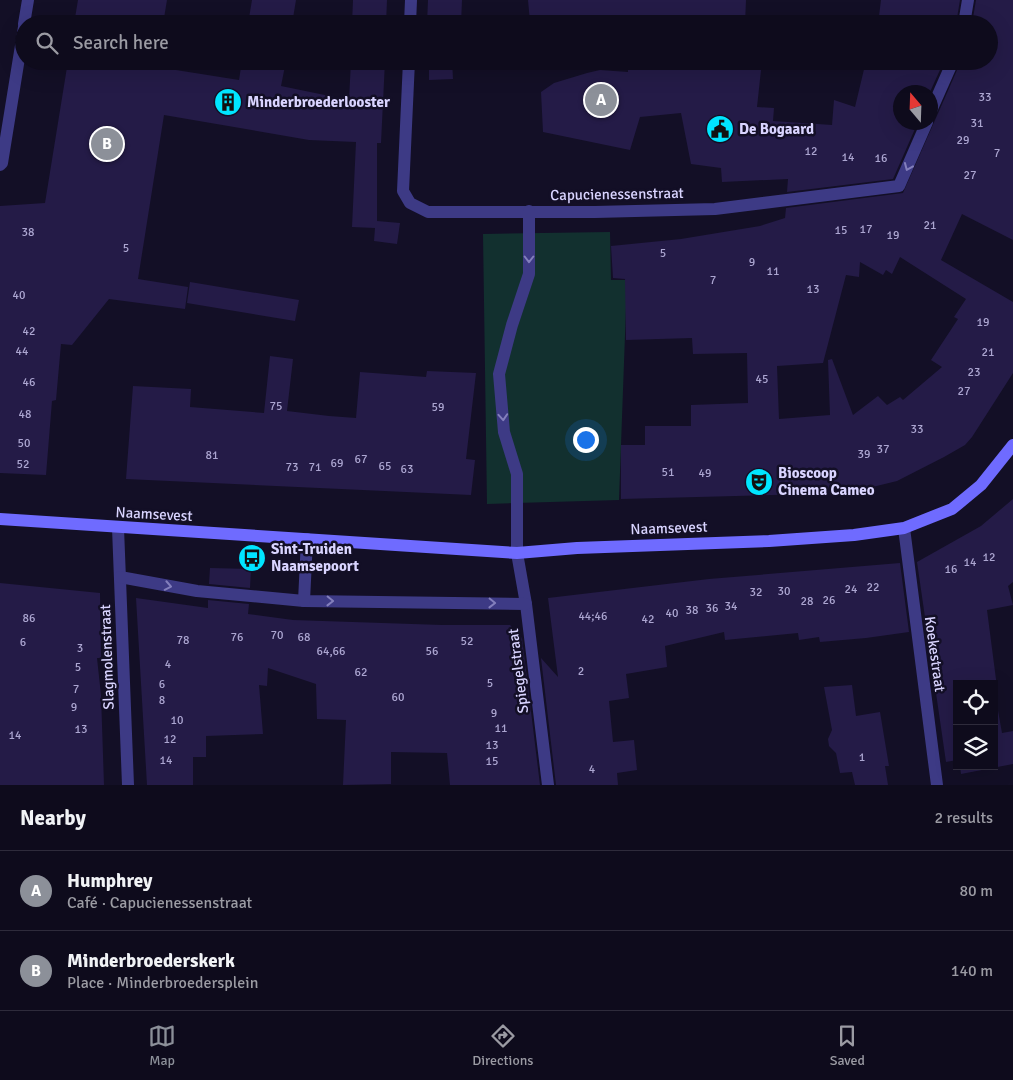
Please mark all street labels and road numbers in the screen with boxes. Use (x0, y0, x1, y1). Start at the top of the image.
street label: Capucienessenstraat (550, 184, 684, 204)
street label: Naamsevest (115, 503, 193, 525)
street label: Naamsevest (630, 518, 708, 538)
street label: Slagmolenstraat (96, 604, 118, 710)
street label: Koekestraat (921, 615, 949, 693)
street label: Spiegelstraat (504, 628, 532, 714)

